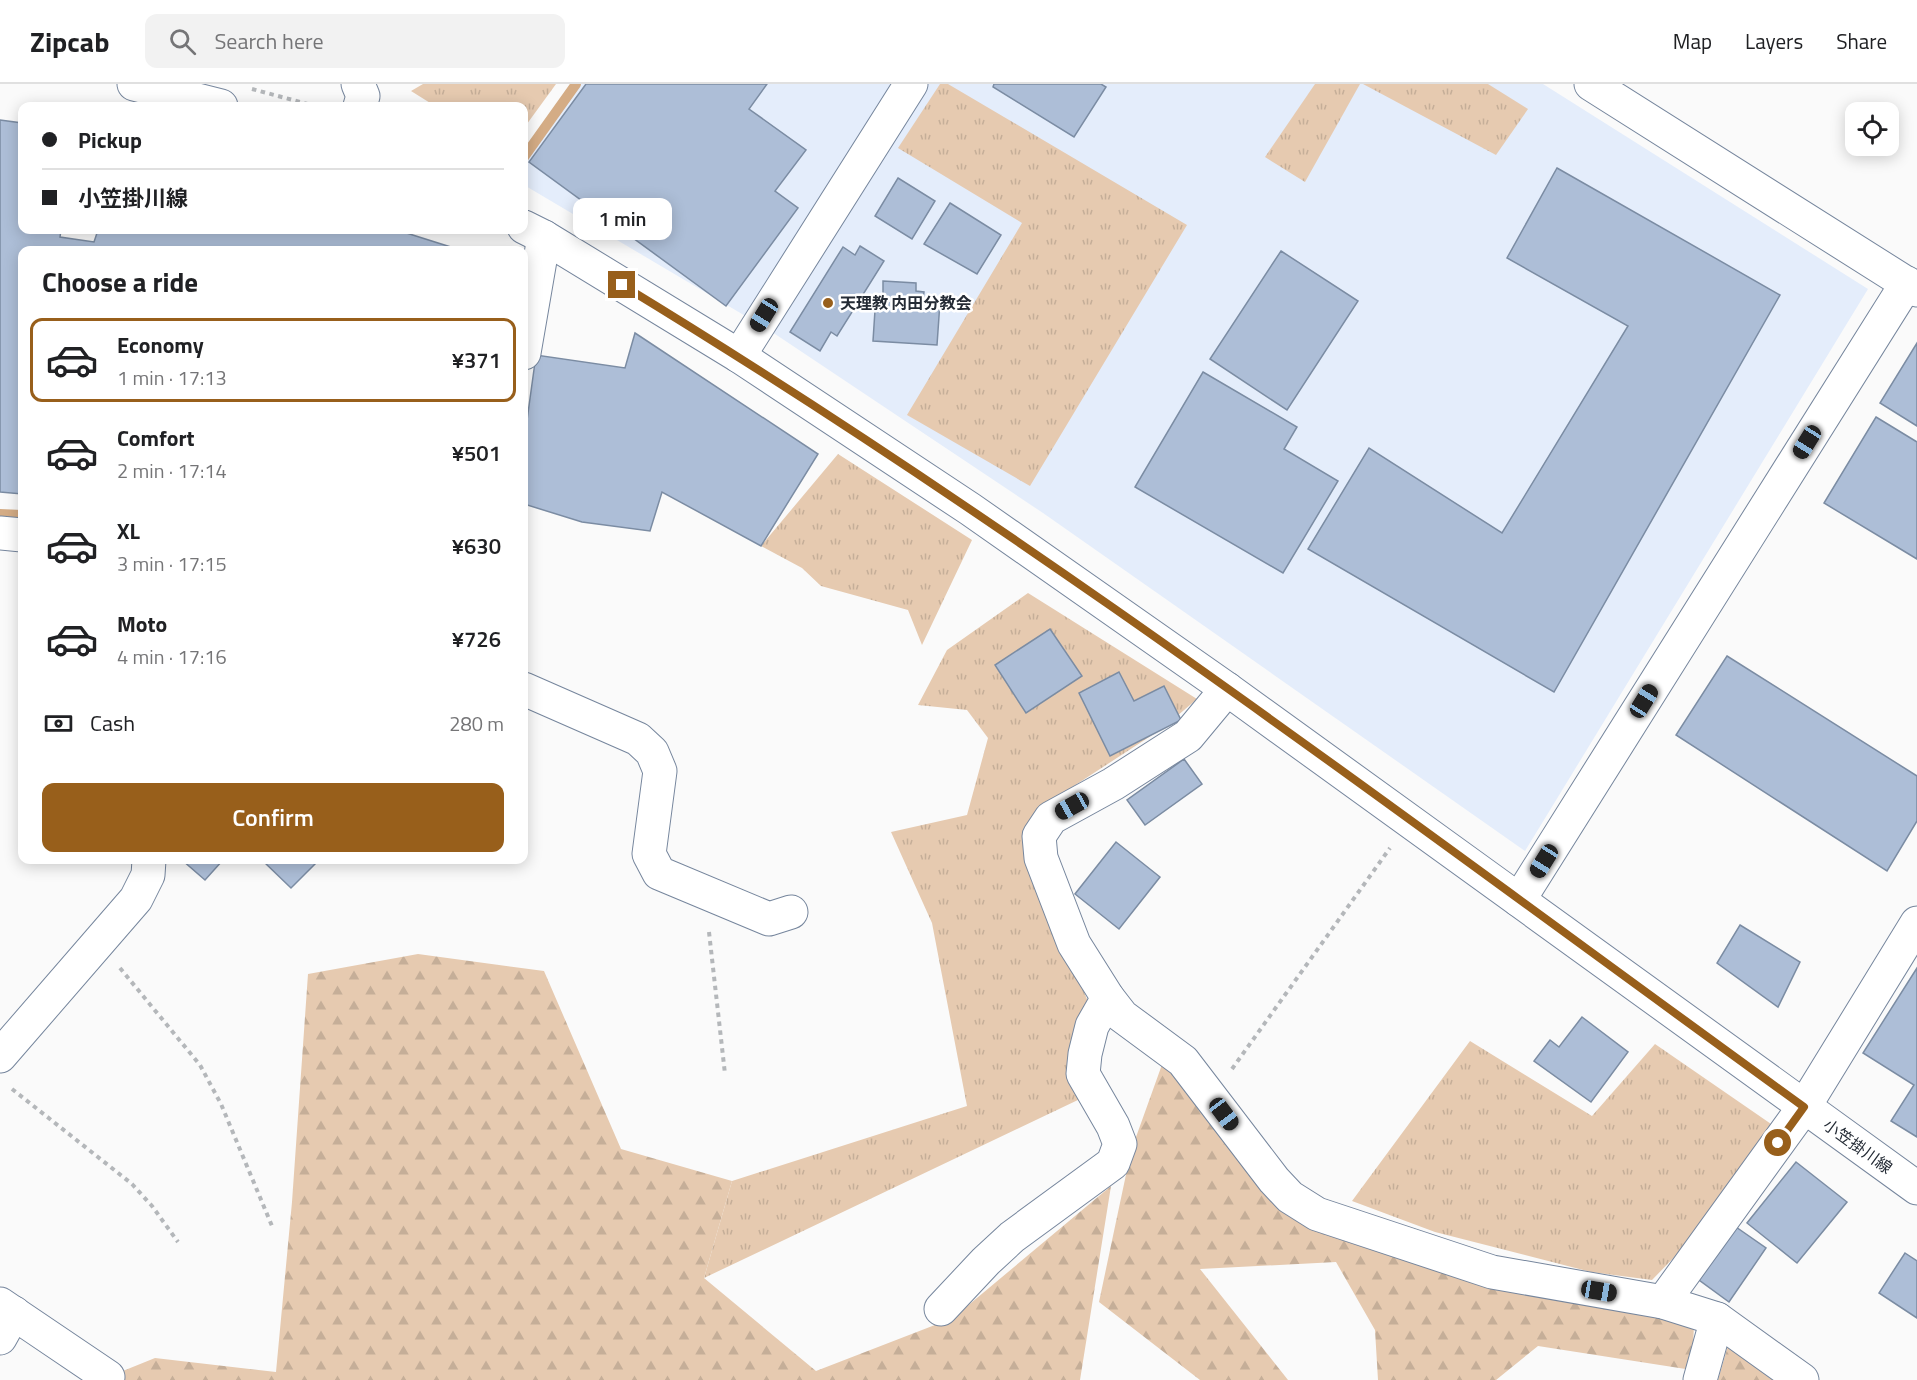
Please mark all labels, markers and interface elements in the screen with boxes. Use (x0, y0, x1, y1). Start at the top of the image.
search box (145, 14, 565, 68)
text: Zipcab (30, 20, 109, 63)
text: Search here (214, 24, 324, 58)
icon: search (166, 25, 199, 58)
text: Map (1673, 25, 1712, 57)
text: Layers (1745, 25, 1803, 57)
text: Share (1836, 25, 1887, 57)
map controls (1845, 102, 1899, 156)
button: locate (1845, 102, 1899, 156)
text: Pickup (78, 123, 142, 157)
text: 小笠掛川線 (78, 181, 188, 215)
callout: 1 min (572, 198, 672, 240)
text: 1 min (598, 203, 647, 234)
text: Choose a ride (42, 261, 198, 302)
route end (608, 271, 635, 298)
place label: 天理教 内田分教会 (840, 291, 972, 315)
car (747, 295, 781, 335)
marker: 天理教 内田分教会 (821, 296, 835, 310)
text: Economy (117, 328, 204, 362)
icon: car (45, 333, 99, 387)
text: ¥371 (452, 343, 501, 377)
text: 1 min · 17:13 (117, 362, 227, 393)
text: Comfort (117, 421, 195, 455)
car (1790, 422, 1824, 462)
icon: car (45, 426, 99, 480)
text: ¥501 (452, 436, 501, 470)
text: 2 min · 17:14 (117, 455, 227, 486)
text: XL (117, 514, 140, 548)
icon: car (45, 519, 99, 573)
text: ¥630 (452, 529, 501, 563)
text: 3 min · 17:15 (117, 548, 227, 579)
text: Moto (117, 607, 167, 641)
icon: car (45, 612, 99, 666)
text: ¥726 (452, 622, 501, 656)
text: 4 min · 17:16 (117, 641, 227, 672)
car (1627, 681, 1661, 721)
text: Cash (90, 706, 135, 740)
icon: cash (42, 707, 75, 740)
text: 280 m (449, 708, 504, 739)
button: Confirm (42, 783, 504, 852)
car (1052, 789, 1092, 823)
car (1527, 841, 1561, 881)
car (1206, 1094, 1242, 1134)
street label: 小笠掛川線 (1819, 1113, 1897, 1179)
route start (1764, 1129, 1791, 1156)
car (1580, 1279, 1618, 1303)

